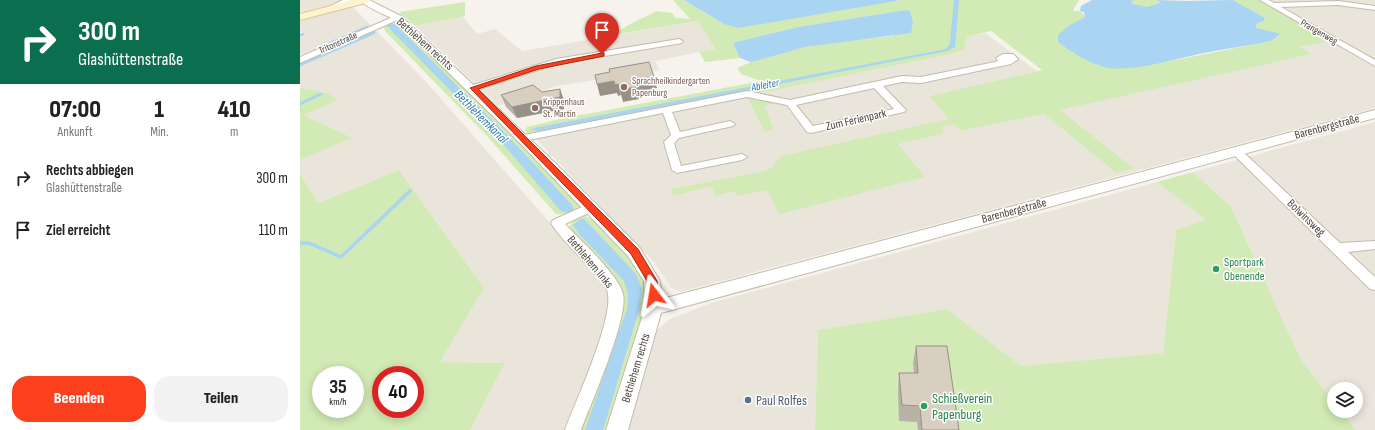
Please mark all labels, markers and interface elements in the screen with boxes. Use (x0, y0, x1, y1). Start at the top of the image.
pin (585, 13, 619, 54)
street label: Bethlehem rechts (393, 14, 457, 74)
text: 300 m (78, 15, 140, 48)
icon: right (12, 16, 64, 68)
street label: Prangenweg (1298, 17, 1340, 47)
icon: arrive (591, 19, 613, 41)
street label: Tritonstraße (317, 29, 359, 57)
text: Glashüttenstraße (78, 49, 183, 70)
place label: Sprachheilkindergarten Papenburg (632, 75, 710, 99)
water label: Ableiter (749, 76, 781, 94)
marker: Sprachheilkindergarten Papenburg (619, 82, 629, 92)
water label: Bethlehemkanal (451, 87, 512, 148)
text: 07:00 (49, 95, 101, 124)
text: 1 (154, 95, 164, 124)
text: 410 (218, 95, 251, 124)
place label: Krippenhaus St. Martin (543, 96, 585, 120)
marker: Krippenhaus St. Martin (530, 103, 540, 113)
street label: Zum Ferienpark (824, 106, 888, 134)
street label: Barenbergstraße (1293, 111, 1361, 143)
text: Ankunft (58, 124, 93, 140)
text: Min. (150, 124, 168, 140)
text: m (230, 124, 238, 140)
text: Rechts abbiegen (46, 161, 134, 180)
icon: right (12, 167, 34, 189)
text: 300 m (256, 169, 288, 188)
text: Glashüttenstraße (46, 180, 122, 196)
street label: Barenbergstraße (980, 195, 1048, 227)
street label: Bolwinsweg (1284, 196, 1328, 240)
icon: arrive (12, 219, 34, 241)
text: Ziel erreicht (46, 221, 110, 240)
text: 110 m (259, 221, 288, 240)
street label: Bethlehem links (564, 233, 616, 291)
place label: Sportpark Obenende (1224, 255, 1265, 284)
marker: Sportpark Obenende (1211, 264, 1221, 274)
position arrow (633, 274, 675, 316)
street label: Bethlehem rechts (618, 332, 654, 404)
speed limit sign: 40 (372, 366, 424, 418)
text: 35 (329, 375, 347, 399)
button: Beenden (12, 376, 146, 422)
button: Teilen (154, 376, 288, 422)
map controls (1327, 382, 1363, 418)
button: layers (1327, 382, 1363, 418)
place label: Schießverein Papenburg (932, 390, 992, 423)
place label: Paul Rolfes (756, 392, 807, 409)
marker: Paul Rolfes (743, 395, 753, 405)
text: km/h (329, 396, 347, 408)
marker: Schießverein Papenburg (919, 401, 929, 411)

